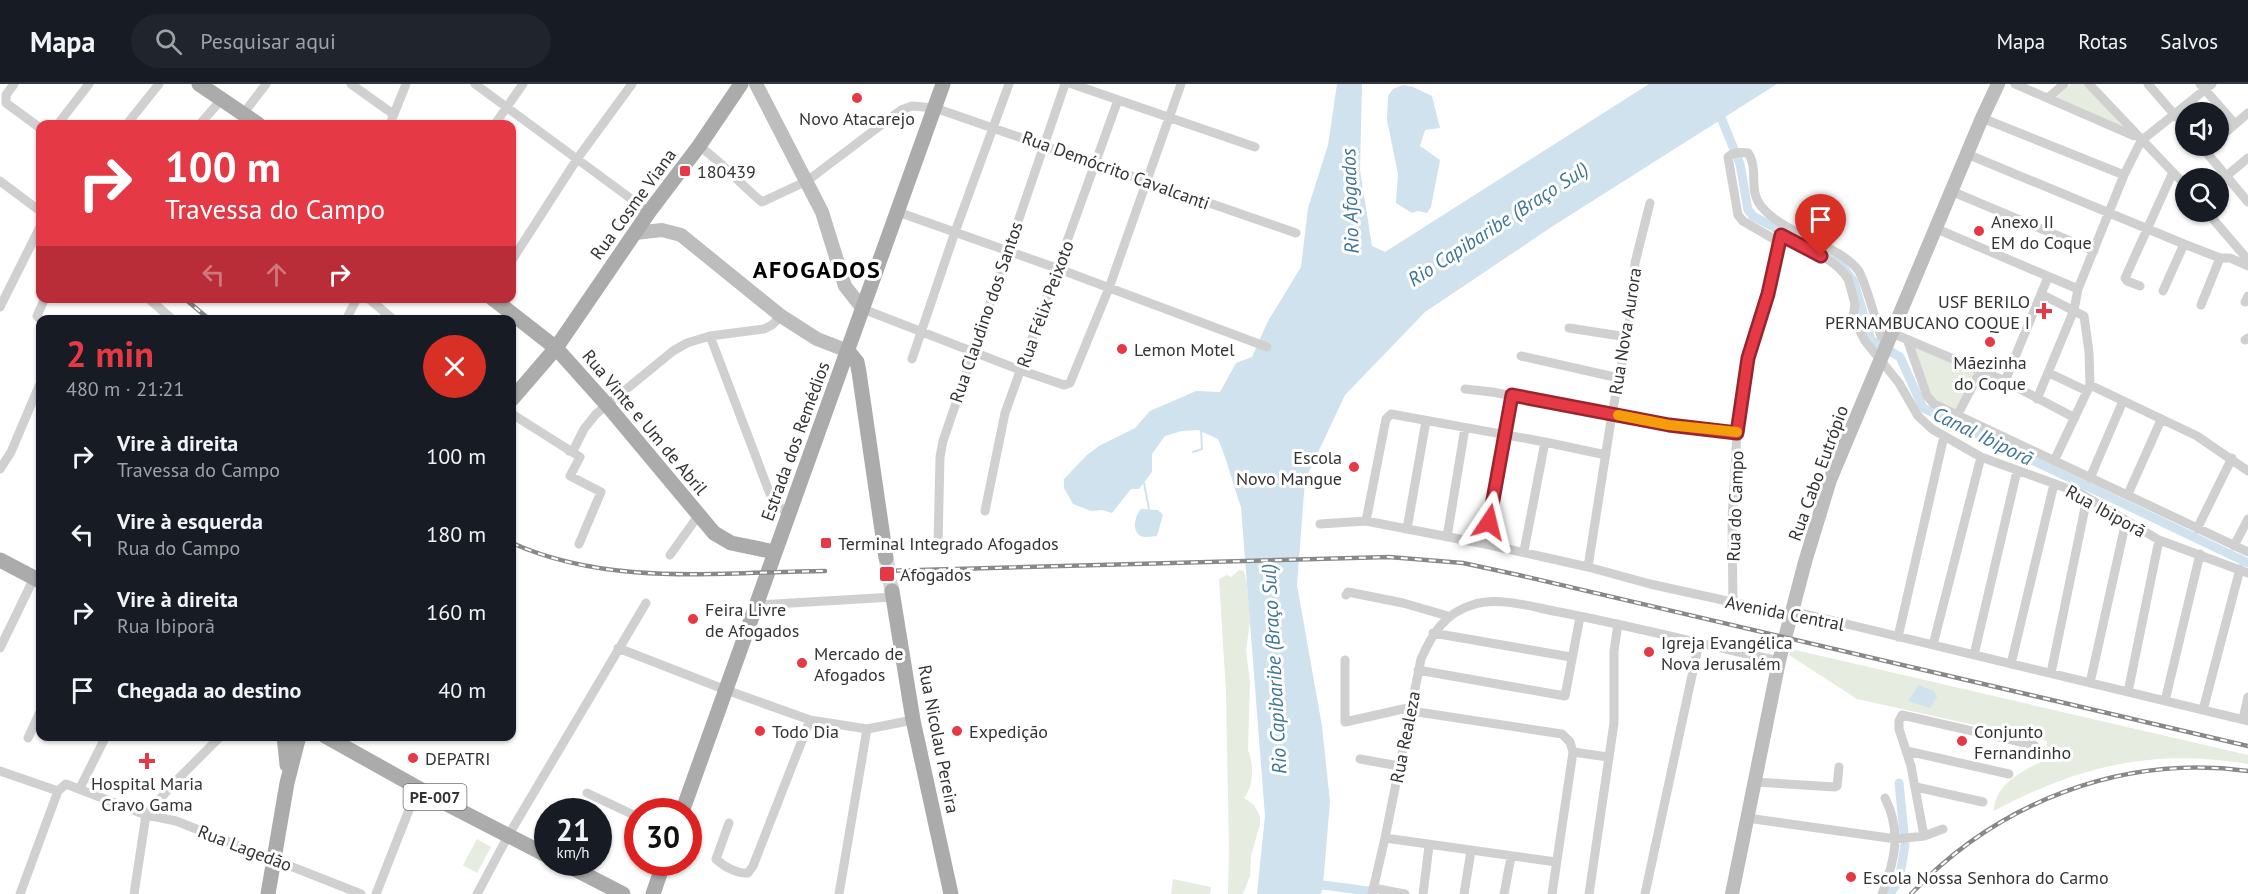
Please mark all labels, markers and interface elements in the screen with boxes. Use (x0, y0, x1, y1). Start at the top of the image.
search box (131, 14, 551, 68)
text: Mapa (30, 23, 95, 60)
icon: search (152, 25, 185, 58)
text: Pesquisar aqui (200, 27, 336, 55)
text: Mapa (1996, 28, 2045, 55)
text: Rotas (2078, 28, 2127, 55)
text: Salvos (2160, 28, 2218, 55)
marker: Novo Atacarejo (850, 91, 864, 105)
map controls (2175, 102, 2229, 222)
button: sound (2175, 102, 2229, 156)
place label: Novo Atacarejo (799, 107, 915, 130)
street label: Rua Demócrito Cavalcanti (1019, 125, 1213, 215)
text: 100 m (165, 139, 281, 194)
icon: right (66, 144, 144, 222)
street label: Rua Cosme Viana (585, 144, 681, 264)
water label: Rio Afogados (1335, 148, 1365, 254)
water label: Rio Capibaribe (Braço Sul) (1403, 156, 1593, 292)
place label: 180439 (697, 160, 756, 183)
marker: 180439 (678, 164, 692, 178)
button: search (2175, 168, 2229, 222)
text: Travessa do Campo (165, 192, 385, 226)
pin (1795, 194, 1846, 256)
icon: arrive (1804, 203, 1837, 236)
place label: Anexo II EM do Coque (1991, 210, 2092, 254)
street label: Rua Claudino dos Santos (944, 218, 1028, 406)
marker: Anexo II EM do Coque (1972, 224, 1986, 238)
street label: Rua Félix Peixoto (1011, 237, 1079, 371)
district label: AFOGADOS (753, 254, 881, 285)
icon: left (197, 258, 230, 291)
icon: ahead (260, 258, 293, 291)
icon: right (323, 258, 356, 291)
street label: Rua Nova Aurora (1604, 266, 1646, 396)
place label: USF BERILO PERNAMBUCANO COQUE I (1825, 290, 2030, 334)
marker: USF BERILO PERNAMBUCANO COQUE I (2035, 302, 2053, 320)
text: 2 min (66, 330, 154, 377)
button: close (423, 335, 486, 398)
marker: Mãezinha do Coque (1983, 335, 1997, 349)
place label: Lemon Motel (1134, 338, 1235, 361)
marker: Lemon Motel (1115, 342, 1129, 356)
street label: Rua Vinte e Um de Abril (577, 345, 713, 500)
place label: Mãezinha do Coque (1953, 351, 2027, 395)
street label: Estrada dos Remédios (755, 358, 835, 524)
text: 480 m · 21:21 (66, 376, 184, 402)
water label: Canal Ibiporã (1929, 401, 2038, 472)
street label: Rua Cabo Eutrópio (1783, 402, 1853, 544)
text: Vire à direita (117, 429, 238, 457)
icon: right (66, 440, 99, 473)
text: 100 m (426, 442, 486, 470)
place label: Escola Novo Mangue (1236, 446, 1342, 490)
street label: Rua do Campo (1722, 450, 1748, 562)
text: Travessa do Campo (117, 457, 280, 483)
marker: Escola Novo Mangue (1347, 460, 1361, 474)
street label: Rua Ibiporã (2062, 480, 2150, 542)
position arrow (1457, 490, 1521, 554)
text: Vire à esquerda (117, 507, 263, 535)
icon: left (66, 518, 99, 551)
text: 180 m (426, 520, 486, 548)
place label: Terminal Integrado Afogados (838, 532, 1059, 555)
text: Rua do Campo (117, 535, 240, 561)
marker: Terminal Integrado Afogados (819, 536, 833, 550)
place label: Afogados (900, 563, 971, 586)
water label: Rio Capibaribe (Braço Sul) (1256, 563, 1292, 775)
marker: Afogados (878, 565, 896, 583)
text: Vire à direita (117, 585, 238, 613)
street label: Avenida Central (1724, 590, 1847, 636)
icon: right (66, 596, 99, 629)
text: 160 m (426, 598, 486, 626)
place label: Feira Livre de Afogados (705, 598, 799, 642)
marker: Feira Livre de Afogados (686, 612, 700, 626)
text: Rua Ibiporã (117, 613, 215, 639)
place label: Igreja Evangélica Nova Jerusalém (1661, 631, 1793, 675)
place label: Mercado de Afogados (814, 642, 904, 686)
marker: Igreja Evangélica Nova Jerusalém (1642, 645, 1656, 659)
marker: Mercado de Afogados (795, 656, 809, 670)
street label: Rua Nicolau Pereira (913, 663, 965, 815)
icon: arrive (66, 674, 99, 707)
text: Chegada ao destino (117, 676, 301, 704)
text: 40 m (438, 676, 486, 704)
street label: Rua Realeza (1385, 689, 1425, 785)
place label: Todo Dia (772, 720, 839, 743)
place label: Expedição (969, 720, 1048, 743)
place label: Conjunto Fernandinho (1974, 720, 2071, 764)
marker: Todo Dia (753, 724, 767, 738)
marker: Expedição (950, 724, 964, 738)
marker: Conjunto Fernandinho (1955, 734, 1969, 748)
place label: DEPATRI (425, 747, 491, 770)
marker: DEPATRI (406, 751, 420, 765)
marker: Hospital Maria Cravo Gama (138, 752, 156, 770)
place label: Hospital Maria Cravo Gama (91, 772, 203, 816)
road number: PE-007 (404, 784, 466, 810)
speed limit sign: 30 (624, 798, 702, 876)
text: 21 (556, 810, 590, 849)
street label: Rua Lagedão (195, 820, 295, 876)
text: km/h (557, 843, 589, 862)
place label: Escola Nossa Senhora do Carmo (1863, 866, 2109, 889)
marker: Escola Nossa Senhora do Carmo (1844, 870, 1858, 884)

